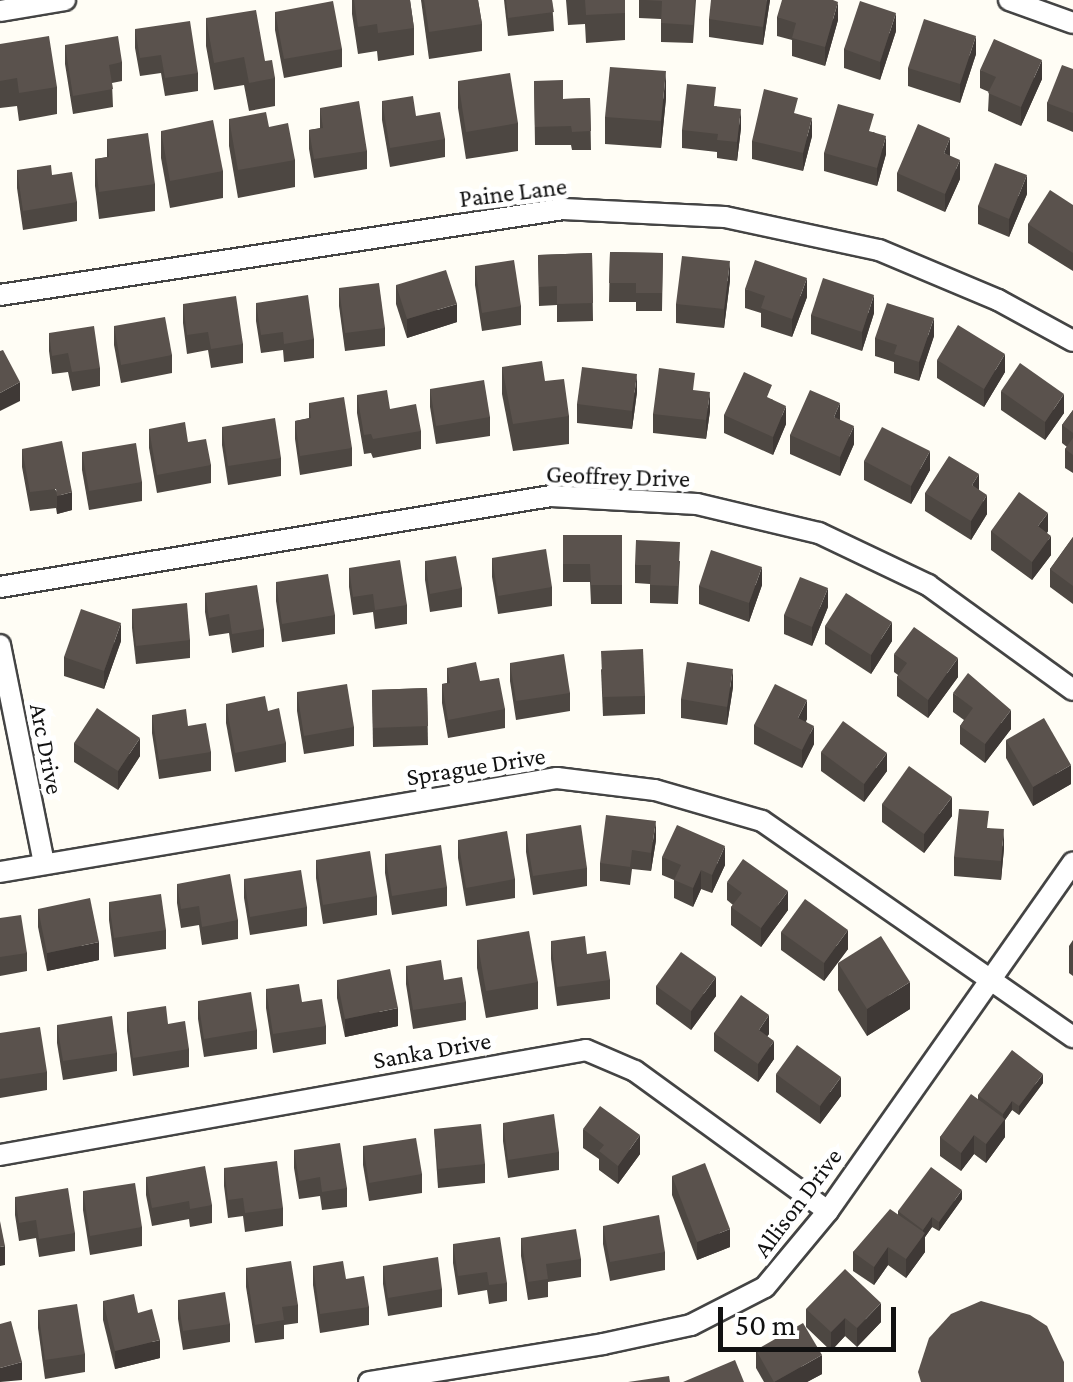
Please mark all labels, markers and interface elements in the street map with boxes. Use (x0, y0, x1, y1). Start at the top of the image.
street label: Paine Lane (458, 172, 568, 214)
street label: Geoffrey Drive (546, 459, 690, 495)
street label: Arc Drive (22, 701, 70, 797)
street label: Sprague Drive (404, 741, 548, 793)
street label: Sanka Drive (371, 1026, 493, 1076)
street label: Allison Drive (747, 1143, 849, 1263)
scale bar (723, 1287, 900, 1349)
text: 50 m (735, 1308, 796, 1341)

